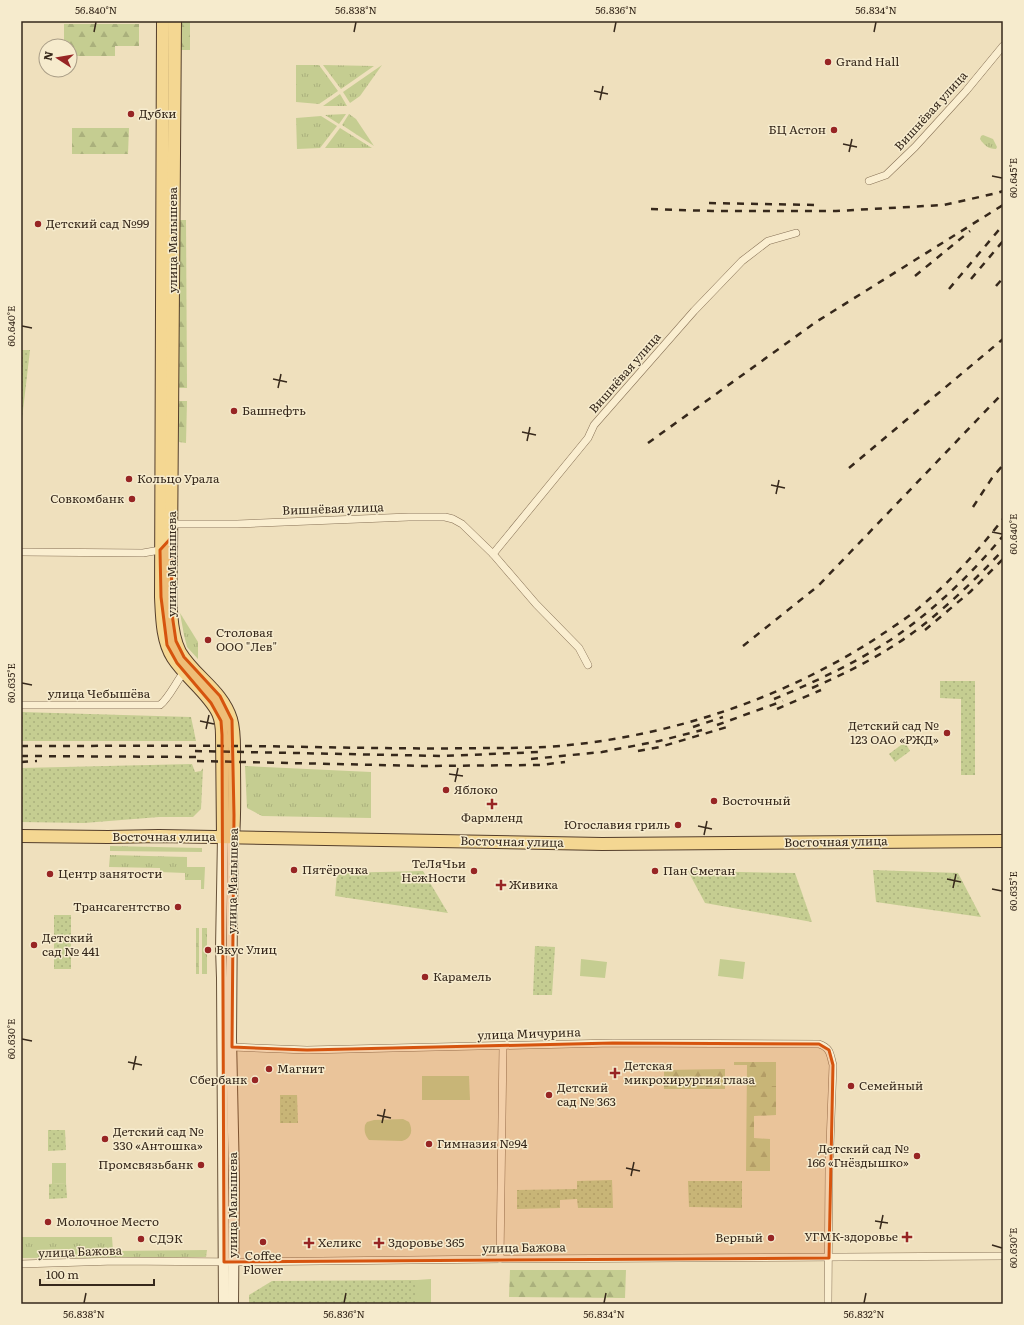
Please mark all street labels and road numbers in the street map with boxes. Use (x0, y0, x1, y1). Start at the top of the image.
street label: Вишнёвая улица (890, 66, 971, 154)
street label: улица Малышева (163, 186, 181, 293)
street label: Вишнёвая улица (584, 328, 665, 417)
street label: Вишнёвая улица (282, 497, 385, 519)
street label: улица Малышева (162, 510, 180, 617)
street label: улица Чебышёва (48, 684, 151, 702)
street label: Восточная улица (112, 827, 216, 845)
street label: улица Малышева (222, 827, 242, 934)
street label: Восточная улица (460, 831, 564, 851)
street label: Восточная улица (784, 831, 888, 851)
street label: улица Мичурина (477, 1022, 582, 1044)
street label: улица Малышева (223, 1151, 241, 1258)
street label: улица Бажова (482, 1237, 567, 1257)
street label: улица Бажова (38, 1241, 123, 1261)

